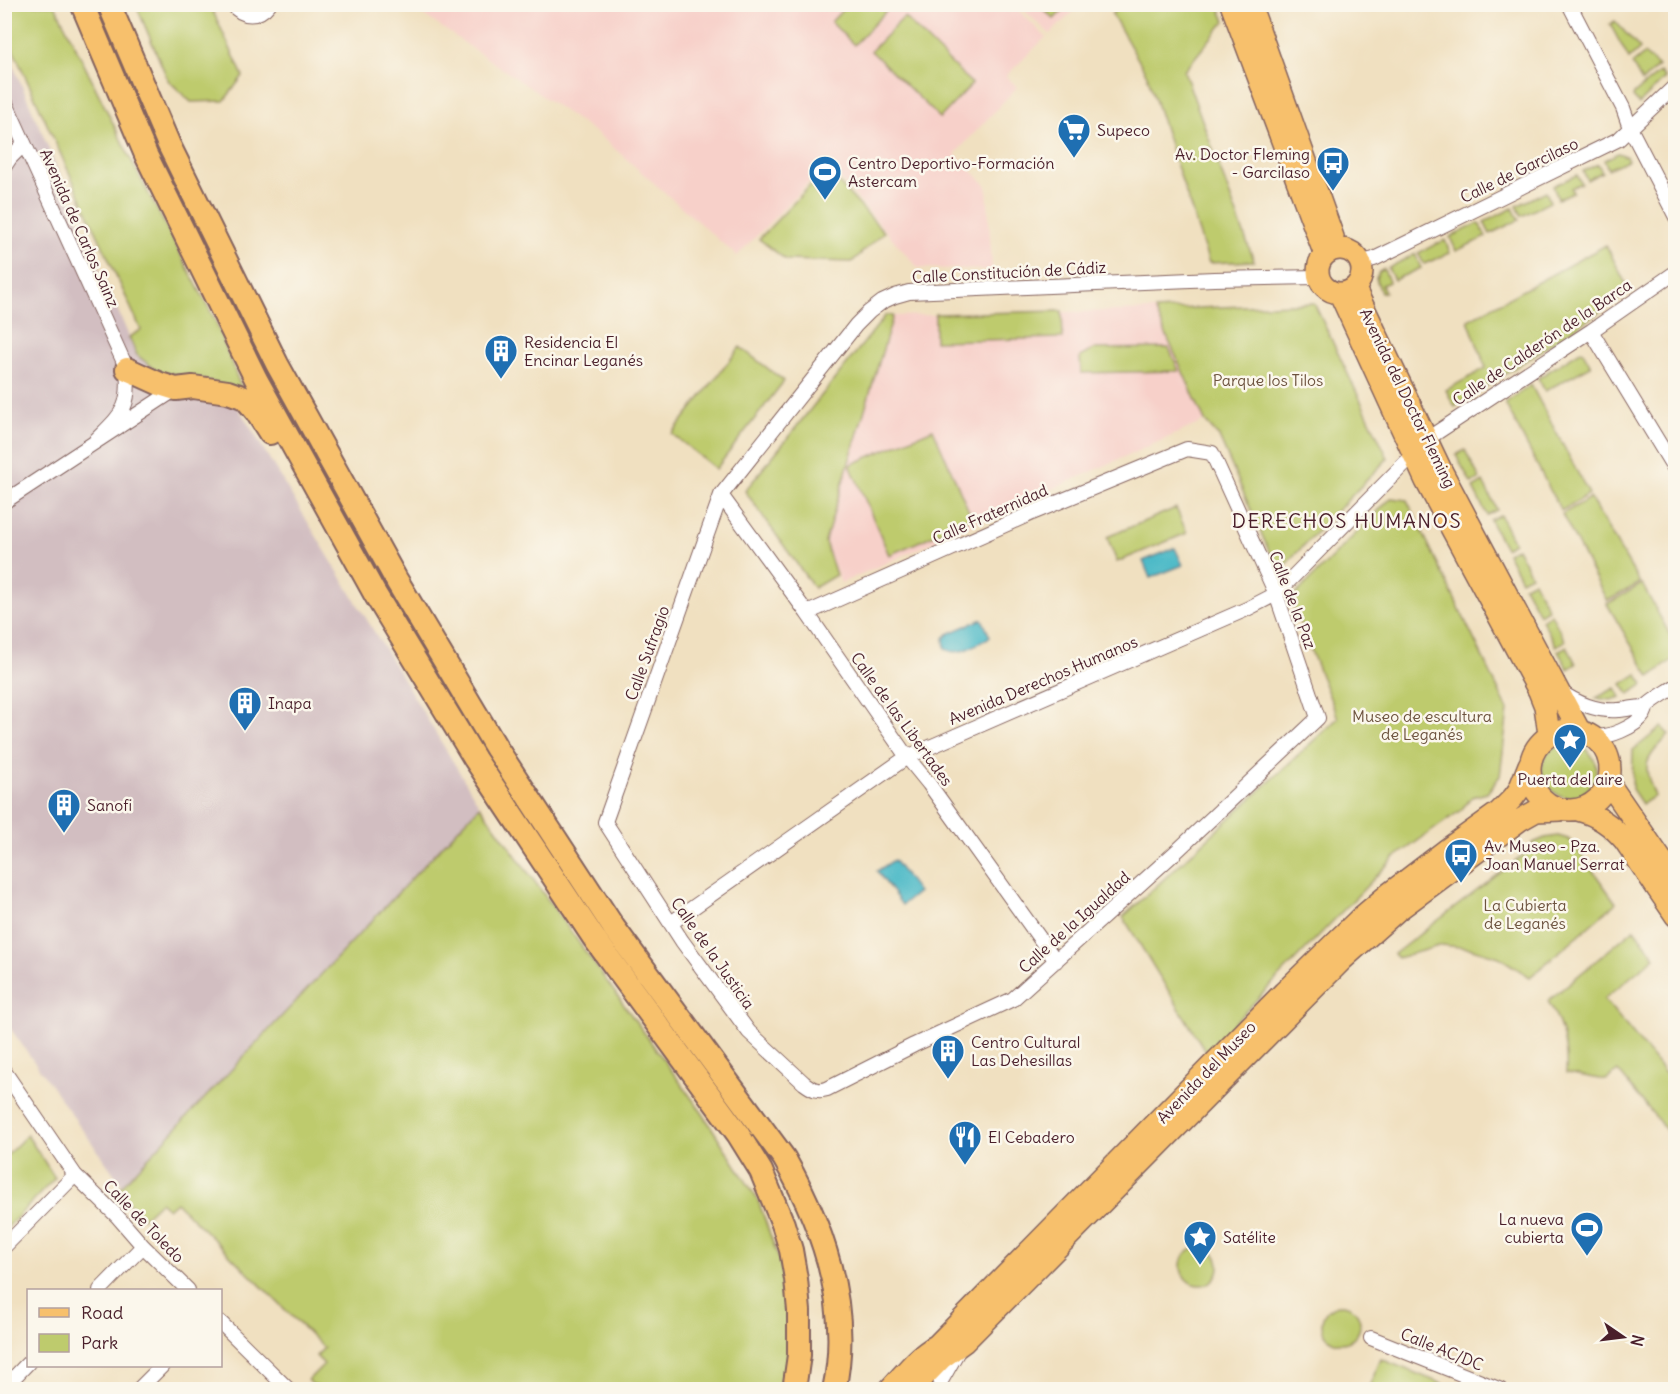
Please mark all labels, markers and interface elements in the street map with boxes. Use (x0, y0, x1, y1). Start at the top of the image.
supermarket icon: Supeco (1056, 112, 1092, 159)
place label: Supeco (1097, 120, 1150, 140)
street label: Calle de Garcilaso (1457, 133, 1581, 207)
place label: Av. Doctor Fleming - Garcilaso (1175, 144, 1310, 182)
street label: Avenida de Carlos Sainz (36, 145, 124, 311)
bus stop icon: Av. Doctor Fleming - Garcilaso (1315, 145, 1351, 192)
place label: Centro Deportivo-Formación Astercam (848, 153, 1055, 191)
sports icon: Centro Deportivo-Formación Astercam (807, 154, 843, 201)
street label: Calle Constitución de Cádiz (911, 257, 1107, 287)
street label: Calle de Calderón de la Barca (1449, 274, 1635, 410)
street label: Avenida del Doctor Fleming (1356, 305, 1460, 491)
place label: Residencia El Encinar Leganés (524, 332, 643, 370)
building icon: Residencia El Encinar Leganés (483, 333, 519, 380)
park label: Parque los Tilos (1213, 370, 1323, 390)
street label: Calle Fraternidad (929, 480, 1051, 548)
district label: DERECHOS HUMANOS (1232, 508, 1462, 533)
street label: Calle de la Paz (1265, 548, 1321, 652)
street label: Calle Sufragio (621, 603, 673, 703)
street label: Avenida Derechos Humanos (945, 631, 1141, 729)
street label: Calle de las Libertades (847, 648, 957, 790)
building icon: Inapa (227, 685, 263, 732)
place label: Inapa (268, 693, 312, 713)
park label: Museo de escultura de Leganés (1352, 706, 1492, 744)
place icon: Puerta del aire (1552, 722, 1588, 769)
place label: Puerta del aire (1517, 769, 1623, 789)
building icon: Sanofi (46, 787, 82, 834)
place label: Sanofi (87, 795, 132, 815)
place label: Av. Museo - Pza. Joan Manuel Serrat (1484, 836, 1625, 874)
bus stop icon: Av. Museo - Pza. Joan Manuel Serrat (1443, 837, 1479, 884)
street label: Calle de la Igualdad (1014, 867, 1134, 977)
street label: Calle de la Justicia (667, 893, 759, 1013)
park label: La Cubierta de Leganés (1483, 895, 1567, 933)
street label: Avenida del Museo (1152, 1017, 1260, 1127)
place label: Centro Cultural Las Dehesillas (971, 1032, 1080, 1070)
building icon: Centro Cultural Las Dehesillas (930, 1033, 966, 1080)
restaurant icon: El Cebadero (947, 1119, 983, 1166)
place label: El Cebadero (988, 1127, 1075, 1147)
street label: Calle de Toledo (99, 1175, 189, 1267)
place label: La nueva cubierta (1499, 1209, 1564, 1247)
sports icon: La nueva cubierta (1569, 1210, 1605, 1257)
place icon: Satélite (1182, 1219, 1218, 1266)
place label: Satélite (1223, 1227, 1276, 1247)
legend (27, 1289, 222, 1367)
text: Road (81, 1301, 124, 1324)
north arrow (1593, 1307, 1653, 1367)
street label: Calle AC/DC (1398, 1323, 1486, 1375)
text: Park (81, 1331, 118, 1354)
text: N (1627, 1333, 1649, 1348)

